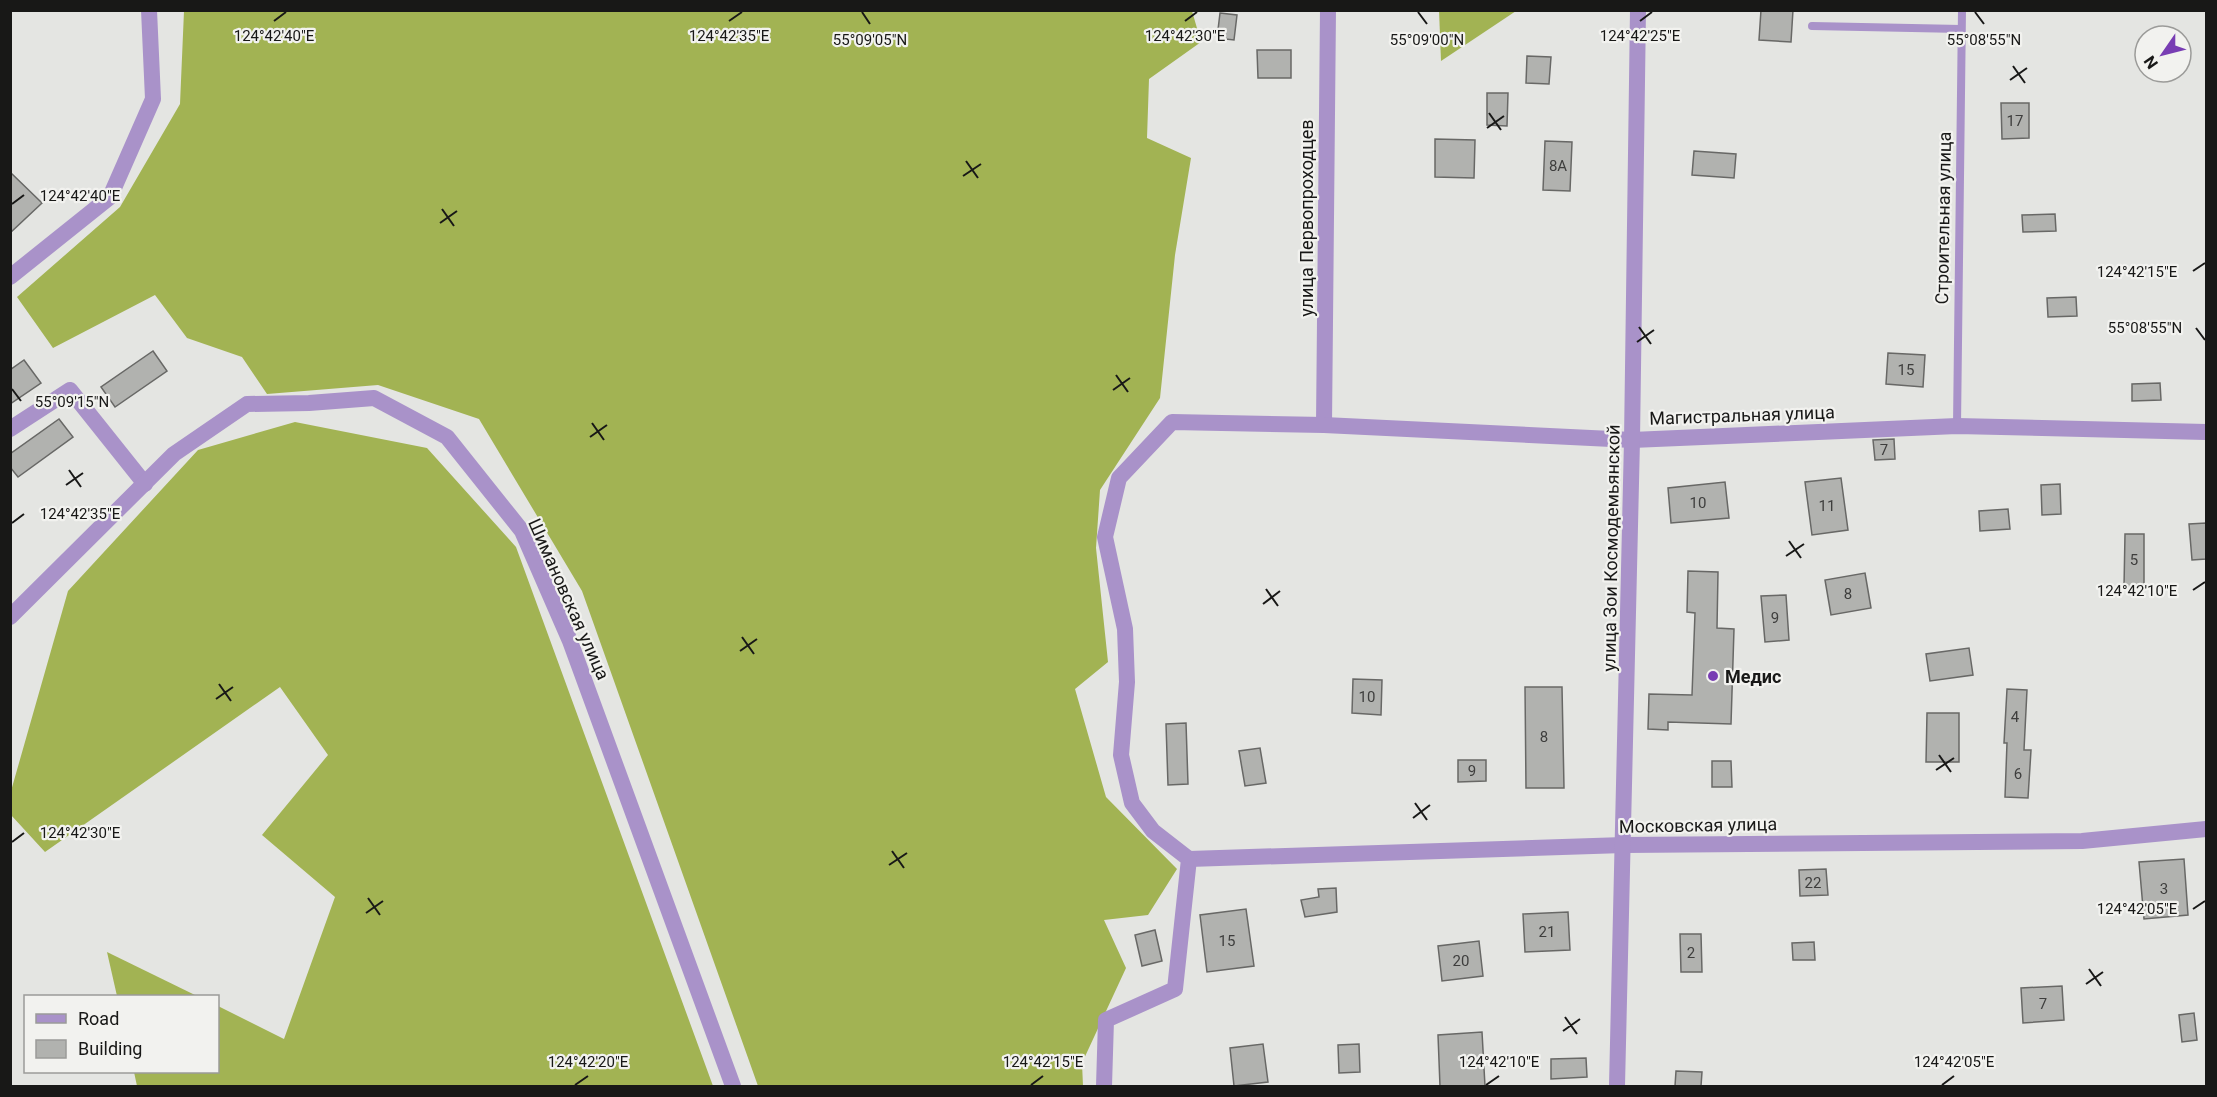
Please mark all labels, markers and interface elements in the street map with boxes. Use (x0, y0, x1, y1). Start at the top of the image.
north arrow (2133, 24, 2193, 84)
text: 124°42'40"E (234, 27, 315, 45)
text: 124°42'35"E (689, 27, 770, 45)
text: 124°42'30"E (1145, 27, 1226, 45)
text: 124°42'25"E (1600, 27, 1681, 45)
text: 55°09'05"N (833, 31, 907, 49)
text: 55°09'00"N (1390, 31, 1464, 49)
text: 55°08'55"N (1947, 31, 2021, 49)
text: N (2140, 52, 2162, 72)
house number: 17 (2007, 112, 2023, 130)
street label: улица Первопроходцев (1296, 119, 1317, 317)
street label: Строительная улица (1931, 131, 1955, 305)
house number: 8А (1549, 157, 1567, 175)
text: 124°42'40"E (40, 187, 121, 205)
text: 124°42'15"E (2097, 263, 2178, 281)
text: 55°08'55"N (2108, 319, 2182, 337)
house number: 15 (1898, 361, 1914, 379)
text: 55°09'15"N (35, 393, 109, 411)
street label: Магистральная улица (1649, 401, 1835, 429)
street label: улица Зои Космодемьянской (1598, 424, 1624, 672)
house number: 7 (1880, 441, 1888, 459)
house number: 10 (1690, 494, 1706, 512)
house number: 11 (1819, 497, 1835, 515)
text: 124°42'35"E (40, 505, 121, 523)
street label: Шимановская улица (524, 515, 614, 683)
house number: 5 (2130, 551, 2138, 569)
text: 124°42'10"E (2097, 582, 2178, 600)
house number: 8 (1844, 585, 1852, 603)
house number: 9 (1771, 609, 1779, 627)
place label: Медис (1725, 666, 1781, 687)
marker: Медис (1706, 669, 1720, 683)
house number: 10 (1359, 688, 1375, 706)
house number: 4 (2011, 708, 2020, 726)
house number: 8 (1540, 728, 1548, 746)
house number: 9 (1468, 762, 1476, 780)
house number: 6 (2014, 765, 2022, 783)
street label: Московская улица (1619, 813, 1777, 837)
text: 124°42'30"E (40, 824, 121, 842)
house number: 22 (1805, 874, 1821, 892)
house number: 3 (2160, 880, 2168, 898)
text: 124°42'05"E (2097, 900, 2178, 918)
house number: 21 (1539, 923, 1555, 941)
house number: 15 (1219, 932, 1235, 950)
house number: 2 (1687, 944, 1695, 962)
house number: 20 (1453, 952, 1469, 970)
legend (24, 995, 219, 1073)
house number: 7 (2039, 995, 2047, 1013)
text: Road (78, 1008, 119, 1029)
text: Building (78, 1038, 142, 1059)
text: 124°42'20"E (548, 1053, 629, 1071)
text: 124°42'15"E (1003, 1053, 1084, 1071)
text: 124°42'10"E (1459, 1053, 1540, 1071)
text: 124°42'05"E (1914, 1053, 1995, 1071)

